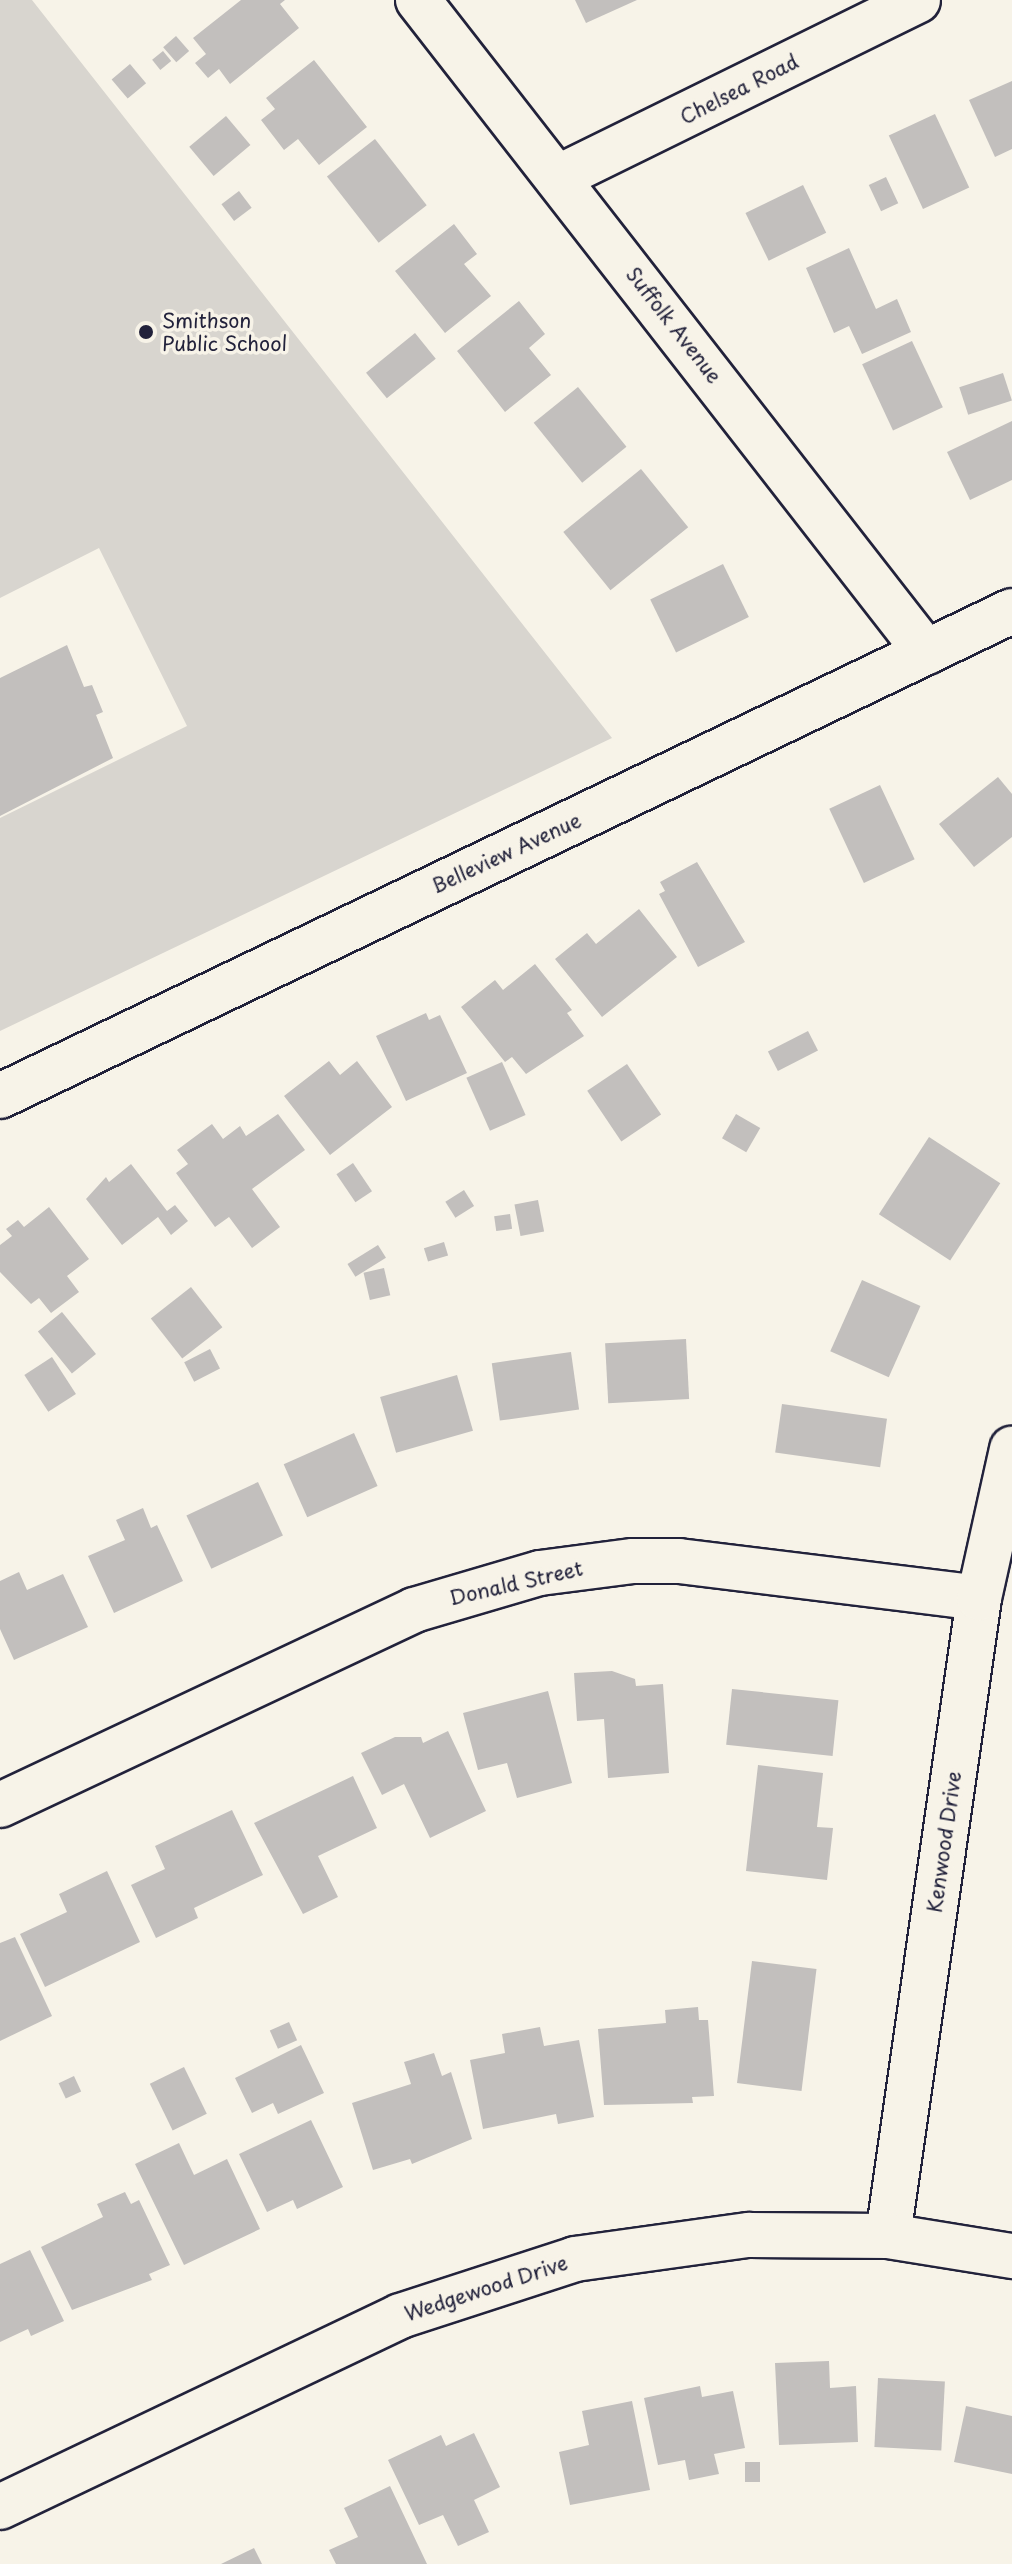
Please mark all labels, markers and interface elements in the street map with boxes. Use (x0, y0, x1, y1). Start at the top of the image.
street label: Chelsea Road (676, 49, 802, 129)
street label: Suffolk Avenue (621, 262, 727, 388)
place label: Smithson Public School (162, 308, 288, 355)
marker: Smithson Public School (137, 323, 155, 341)
street label: Belleview Avenue (427, 808, 585, 898)
street label: Donald Street (447, 1556, 585, 1610)
street label: Kenwood Drive (922, 1769, 966, 1915)
street label: Wedgewood Drive (401, 2250, 571, 2326)

